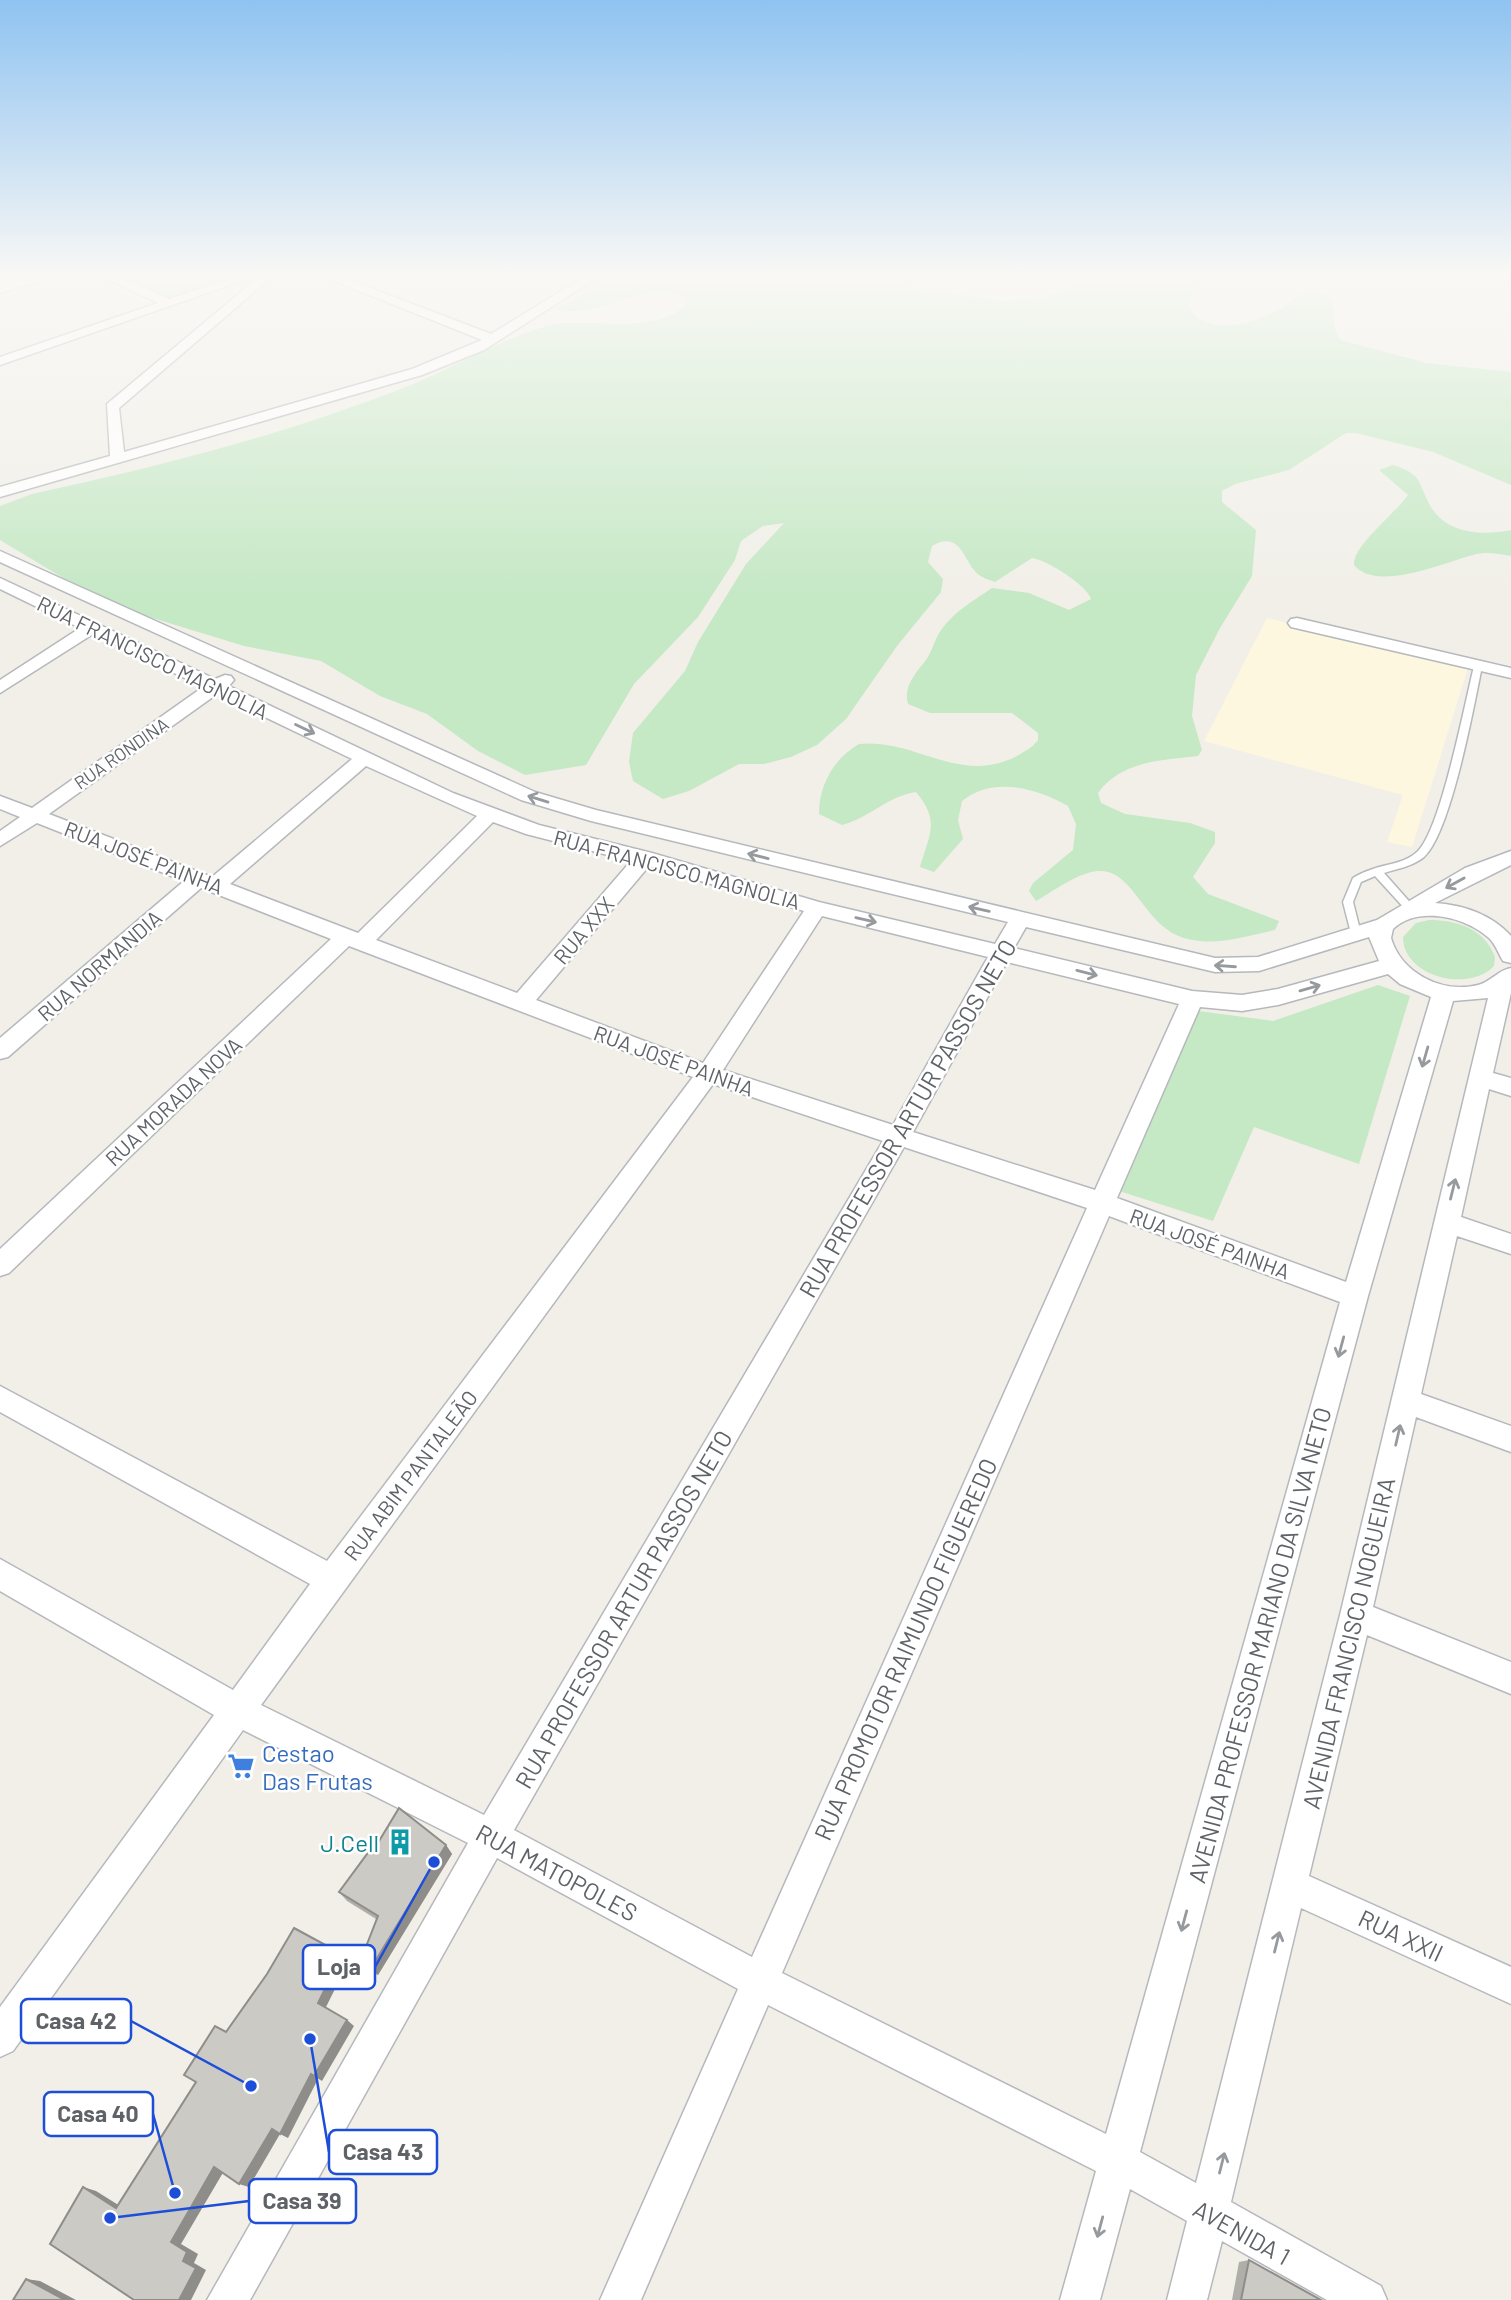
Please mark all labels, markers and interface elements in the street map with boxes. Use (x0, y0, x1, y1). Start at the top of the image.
street label: RUA FRANCISCO MAGNOLIA (33, 590, 273, 724)
street label: RUA RONDINA (70, 712, 172, 794)
one-way arrow (294, 724, 315, 737)
one-way arrow (527, 791, 549, 804)
street label: RUA JOSÉ PAINHA (61, 815, 227, 899)
street label: RUA FRANCISCO MAGNOLIA (551, 824, 803, 914)
one-way arrow (747, 849, 770, 862)
one-way arrow (1445, 876, 1465, 890)
street label: RUA XXX (548, 891, 618, 969)
one-way arrow (968, 902, 991, 916)
street label: RUA NORMANDIA (32, 904, 166, 1026)
one-way arrow (854, 913, 877, 927)
street label: RUA PROFESSOR ARTUR PASSOS NETO (792, 934, 1022, 1302)
one-way arrow (1213, 959, 1236, 972)
one-way arrow (1075, 967, 1098, 980)
one-way arrow (1298, 980, 1320, 993)
street label: RUA JOSÉ PAINHA (591, 1019, 758, 1101)
street label: RUA MORADA NOVA (100, 1031, 247, 1171)
one-way arrow (1417, 1046, 1430, 1068)
one-way arrow (1447, 1178, 1461, 1201)
street label: RUA JOSÉ PAINHA (1127, 1202, 1294, 1284)
one-way arrow (1334, 1335, 1347, 1357)
street label: RUA ABIM PANTALEÃO (338, 1385, 482, 1565)
street label: AVENIDA PROFESSOR MARIANO DA SILVA NETO (1181, 1404, 1337, 1886)
one-way arrow (1392, 1424, 1405, 1446)
street label: RUA PROFESSOR ARTUR PASSOS NETO (508, 1425, 738, 1793)
street label: RUA PROMOTOR RAIMUNDO FIGUEREDO (807, 1454, 1003, 1844)
street label: AVENIDA FRANCISCO NOGUEIRA (1296, 1474, 1400, 1812)
place label: Cestao Das Frutas (262, 1738, 373, 1795)
supermarket icon: Cestao Das Frutas (226, 1751, 256, 1781)
street label: RUA MATOPOLES (471, 1817, 643, 1927)
building icon: J.Cell (385, 1827, 415, 1857)
place label: J.Cell (320, 1828, 379, 1857)
street label: RUA XXII (1354, 1903, 1448, 1967)
one-way arrow (1177, 1909, 1190, 1931)
one-way arrow (1270, 1931, 1284, 1954)
callout: Loja (303, 1945, 375, 1989)
text: Loja (317, 1952, 361, 1980)
callout: Casa 42 (21, 1999, 131, 2043)
text: Casa 42 (35, 2006, 117, 2034)
callout: Casa 40 (44, 2092, 153, 2136)
text: Casa 40 (57, 2099, 139, 2127)
callout: Casa 43 (329, 2130, 437, 2174)
text: Casa 43 (343, 2137, 423, 2165)
one-way arrow (1216, 2152, 1229, 2174)
callout: Casa 39 (249, 2179, 356, 2223)
text: Casa 39 (263, 2186, 341, 2214)
street label: AVENIDA 1 (1189, 2194, 1295, 2270)
one-way arrow (1093, 2215, 1106, 2238)

